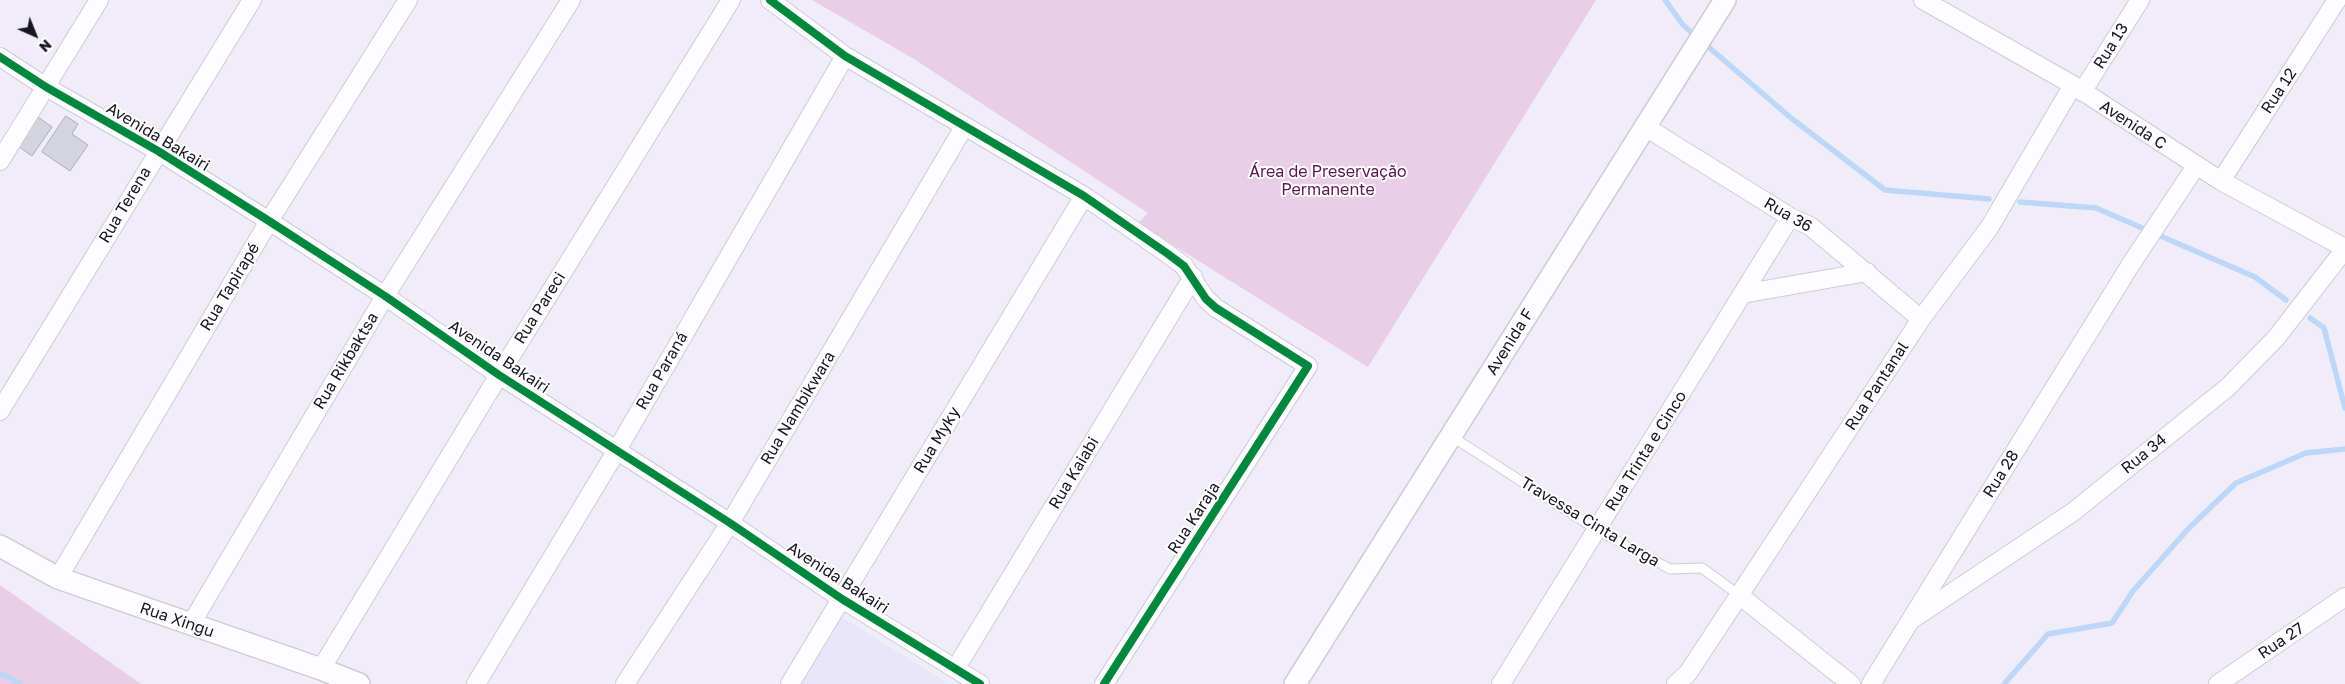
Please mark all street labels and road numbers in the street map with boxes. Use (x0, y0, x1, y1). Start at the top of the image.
street label: Rua 13 (2090, 20, 2132, 72)
street label: Rua 12 (2257, 65, 2301, 117)
street label: Avenida C (2096, 96, 2170, 154)
street label: Avenida Bakairi (103, 99, 213, 175)
street label: Rua Terena (95, 164, 155, 246)
street label: Rua 36 (1761, 194, 1815, 236)
street label: Rua Tapirapé (196, 240, 264, 334)
street label: Rua Pareci (510, 269, 570, 347)
street label: Avenida F (1482, 305, 1538, 379)
street label: Rua Rikbaktsa (310, 309, 382, 413)
street label: Avenida Bakairi (445, 316, 553, 398)
street label: Rua Paraná (632, 329, 692, 413)
street label: Rua Pantanal (1841, 338, 1913, 434)
street label: Rua Nambikwara (757, 348, 839, 468)
street label: Rua Trinta e Cinco (1601, 387, 1691, 515)
street label: Rua Myky (910, 403, 964, 477)
street label: Rua 34 (2118, 430, 2170, 478)
street label: Rua Kaiabi (1045, 433, 1103, 513)
street label: Rua 28 (1979, 447, 2023, 501)
street label: Travessa Cinta Larga (1517, 473, 1663, 571)
street label: Rua Karaja (1164, 479, 1224, 557)
street label: Avenida Bakairi (784, 538, 892, 618)
street label: Rua Xingu (137, 598, 217, 642)
street label: Rua 27 (2254, 619, 2308, 663)

